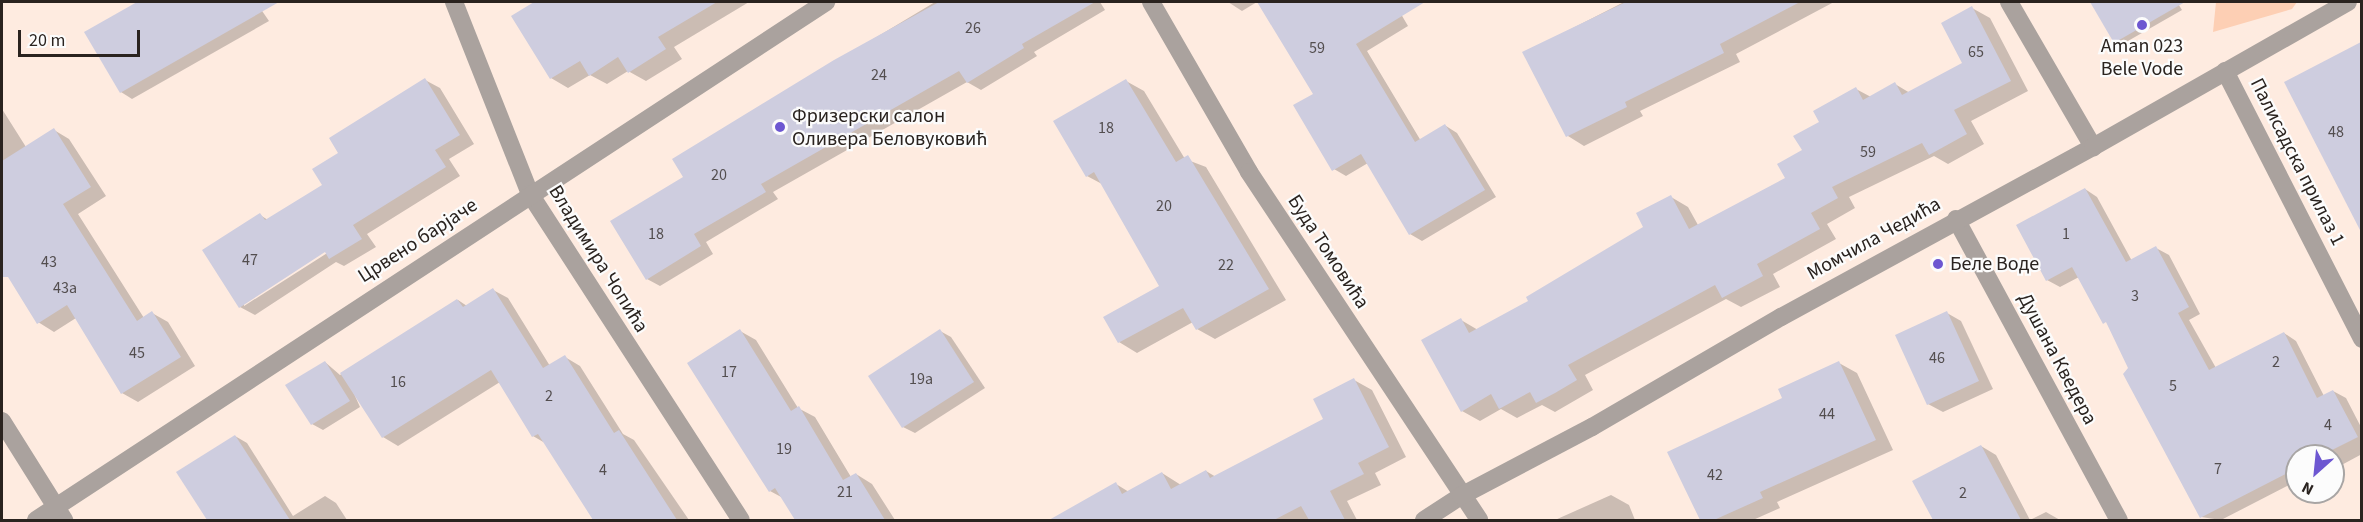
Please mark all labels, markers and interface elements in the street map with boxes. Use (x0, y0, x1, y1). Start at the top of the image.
scale bar (21, 18, 142, 56)
house number: 26 (965, 18, 981, 38)
marker: Aman 023 Bele Vode (2135, 18, 2149, 32)
text: 20 m (29, 28, 65, 53)
place label: Aman 023 Bele Vode (2101, 35, 2183, 82)
house number: 59 (1309, 38, 1325, 58)
house number: 65 (1968, 42, 1984, 62)
house number: 24 (871, 65, 887, 85)
street label: Палисадска прилаз 1 (2244, 74, 2350, 250)
place label: Фризерски салон Оливера Беловуковић (792, 104, 987, 151)
house number: 18 (1098, 118, 1114, 138)
marker: Фризерски салон Оливера Беловуковић (773, 120, 787, 134)
house number: 48 (2328, 122, 2344, 142)
house number: 59 (1860, 142, 1876, 162)
house number: 20 (711, 165, 727, 185)
street label: Владимира Чопића (543, 181, 653, 337)
street label: Буда Томовића (1282, 190, 1374, 314)
street label: Момчила Чедића (1803, 192, 1945, 286)
street label: Црвено барјаче (354, 193, 482, 289)
house number: 20 (1156, 196, 1172, 216)
house number: 18 (648, 224, 664, 244)
house number: 1 (2062, 224, 2070, 244)
house number: 47 (242, 250, 258, 270)
house number: 43 (41, 252, 57, 272)
place label: Беле Воде (1950, 252, 2039, 276)
house number: 22 (1218, 255, 1234, 275)
marker: Беле Воде (1931, 257, 1945, 271)
house number: 43a (53, 278, 77, 298)
house number: 3 (2131, 286, 2139, 306)
street label: Душана Кведера (2012, 289, 2102, 429)
house number: 45 (129, 343, 145, 363)
house number: 46 (1929, 348, 1945, 368)
house number: 2 (2272, 352, 2280, 372)
house number: 17 (721, 362, 737, 382)
house number: 19a (909, 369, 933, 389)
house number: 16 (390, 372, 406, 392)
house number: 5 (2169, 376, 2177, 396)
house number: 2 (545, 386, 553, 406)
house number: 44 (1819, 404, 1835, 424)
house number: 4 (2324, 415, 2332, 435)
house number: 19 (776, 439, 792, 459)
north arrow (2285, 444, 2345, 504)
house number: 7 (2214, 459, 2222, 479)
house number: 4 (599, 460, 607, 480)
house number: 42 (1707, 465, 1723, 485)
text: N (2298, 476, 2317, 500)
house number: 21 (837, 482, 853, 502)
house number: 2 (1959, 483, 1967, 503)

